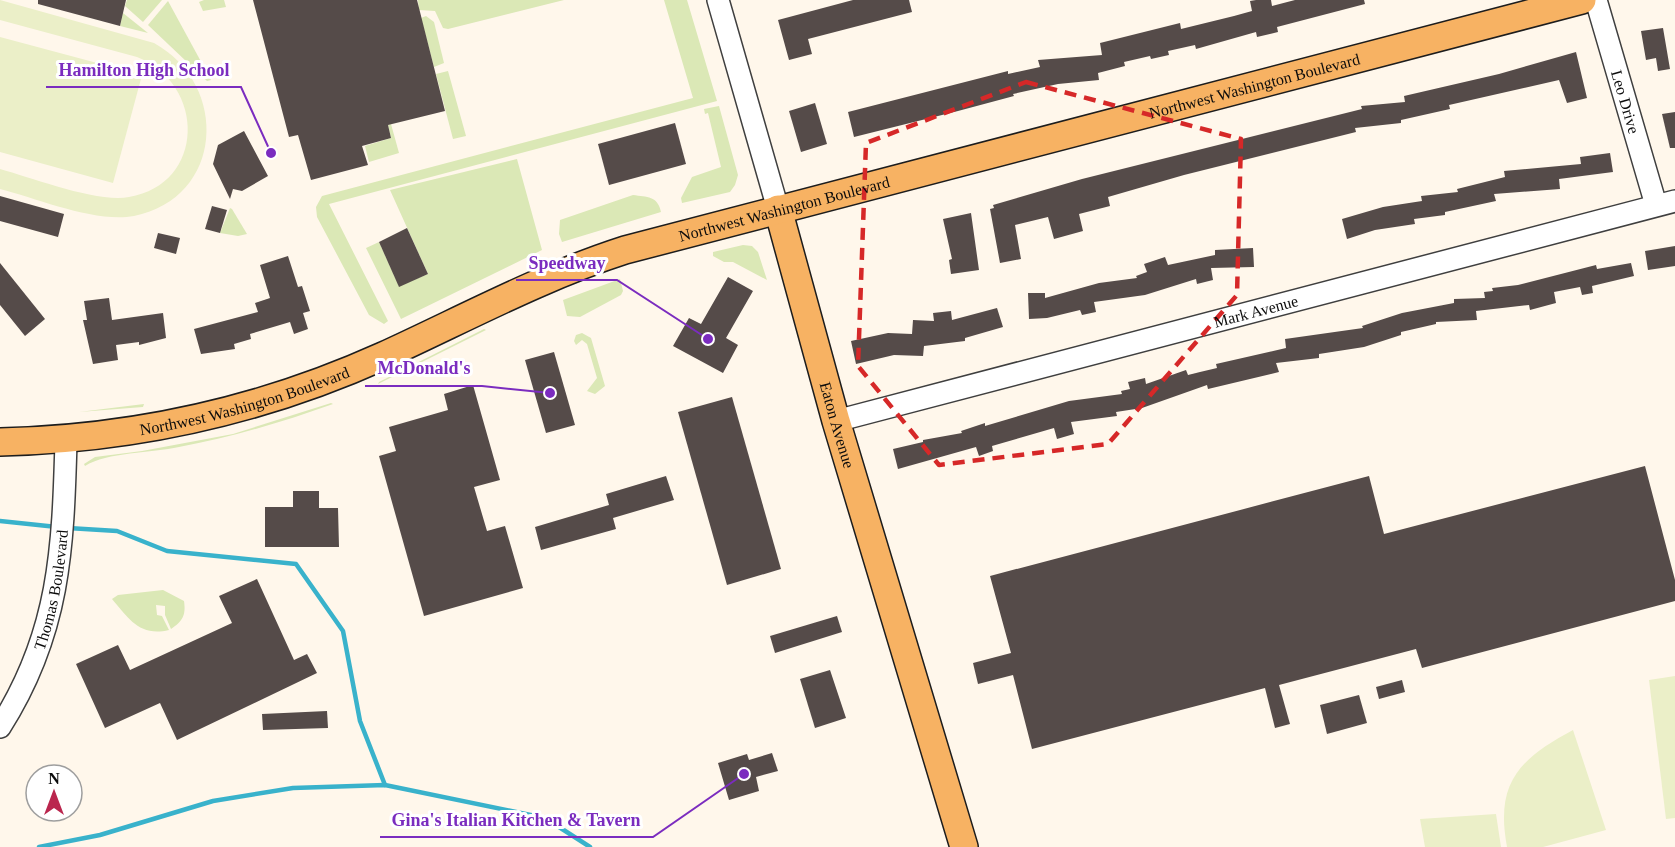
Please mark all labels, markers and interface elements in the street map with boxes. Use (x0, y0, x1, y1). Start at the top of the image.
street label: Northwest Washington Boulevard (1147, 50, 1362, 121)
callout: Hamilton High School (46, 51, 241, 87)
text: Hamilton High School (58, 60, 230, 80)
street label: Leo Drive (1608, 68, 1643, 135)
street label: Northwest Washington Boulevard (677, 173, 891, 244)
callout: Speedway (516, 244, 617, 280)
text: Speedway (528, 253, 606, 273)
street label: Mark Avenue (1212, 292, 1300, 330)
callout: McDonald's (365, 350, 482, 386)
text: McDonald's (377, 358, 471, 378)
street label: Northwest Washington Boulevard (138, 363, 352, 438)
street label: Eaton Avenue (817, 380, 858, 470)
street label: Thomas Boulevard (30, 529, 70, 652)
north arrow (24, 763, 84, 823)
text: N (48, 770, 60, 787)
callout: Gina's Italian Kitchen & Tavern (380, 801, 653, 837)
text: Gina's Italian Kitchen & Tavern (391, 810, 641, 830)

